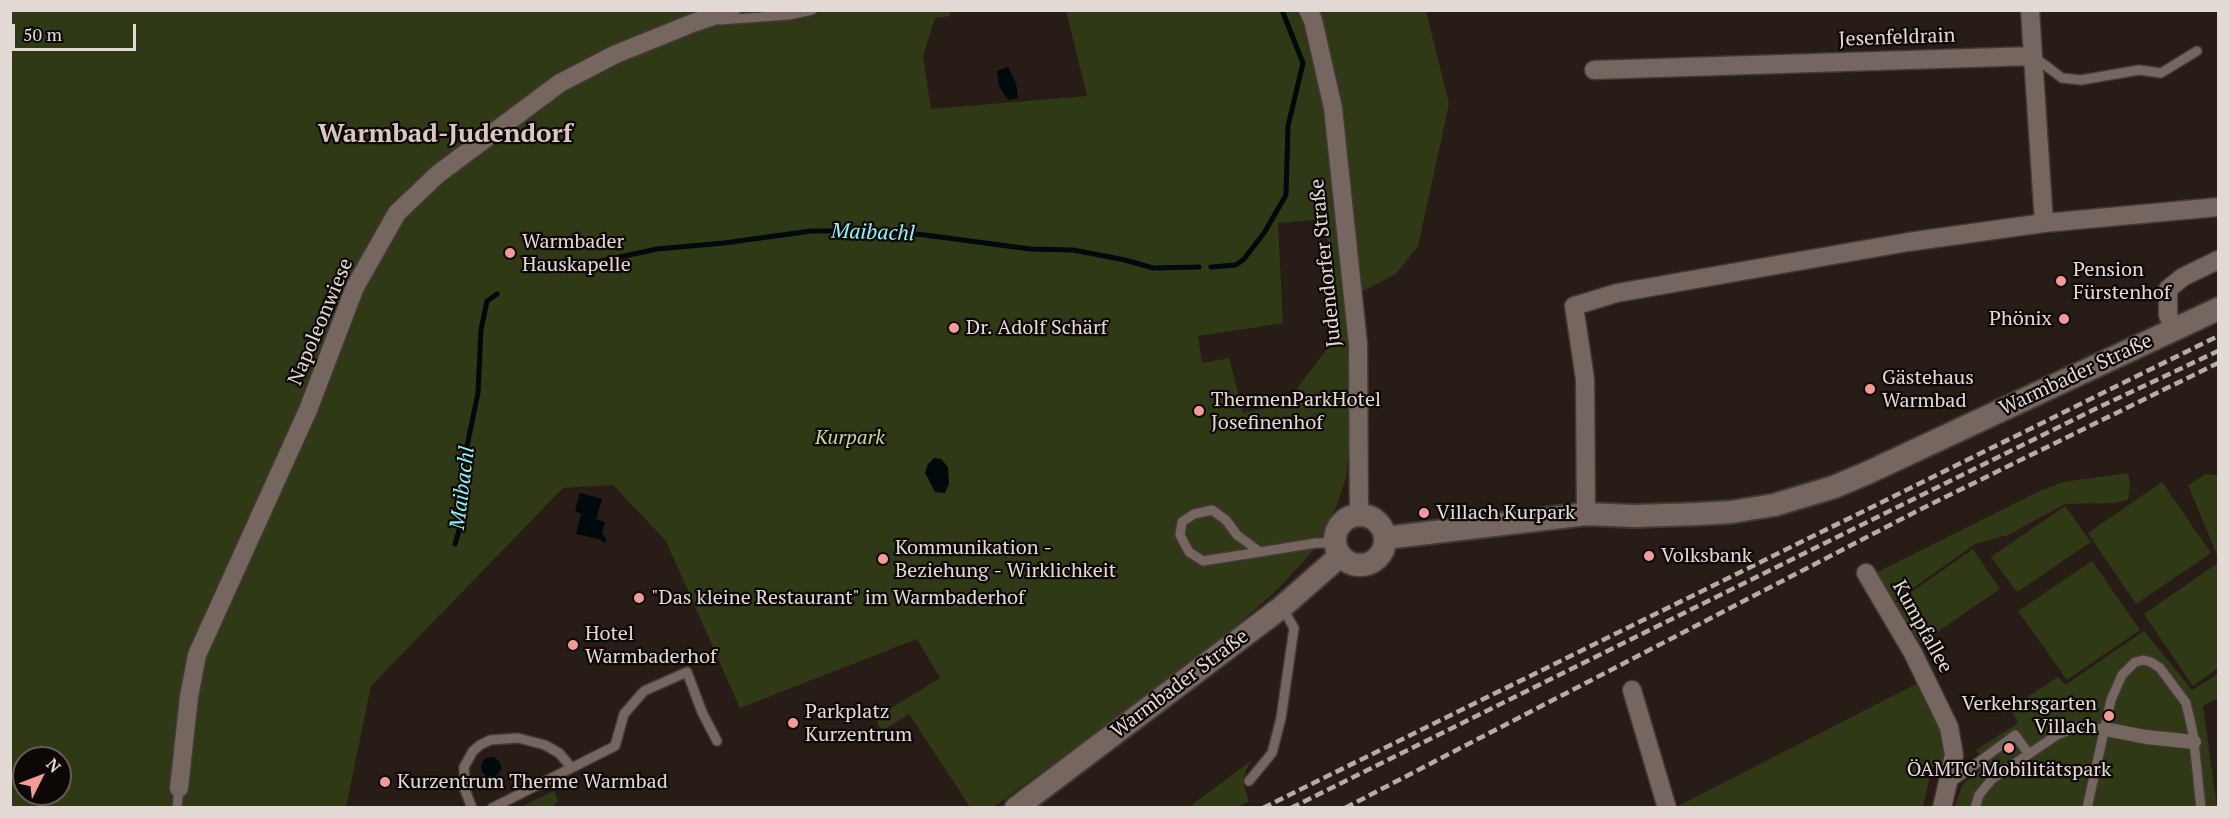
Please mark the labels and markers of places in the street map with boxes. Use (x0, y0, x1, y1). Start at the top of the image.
place label: Warmbader Hauskapelle (522, 230, 631, 277)
marker: Warmbader Hauskapelle (503, 246, 517, 260)
place label: Pension Fürstenhof (2073, 258, 2171, 305)
marker: Pension Fürstenhof (2054, 274, 2068, 288)
place label: Phönix (1989, 307, 2052, 331)
marker: Phönix (2057, 312, 2071, 326)
place label: Dr. Adolf Schärf (966, 316, 1107, 340)
marker: Dr. Adolf Schärf (947, 321, 961, 335)
place label: Gästehaus Warmbad (1882, 366, 1974, 413)
marker: Gästehaus Warmbad (1863, 382, 1877, 396)
place label: ThermenParkHotel Josefinenhof (1211, 388, 1381, 435)
marker: ThermenParkHotel Josefinenhof (1192, 404, 1206, 418)
place label: Villach Kurpark (1436, 501, 1575, 525)
marker: Villach Kurpark (1417, 506, 1431, 520)
place label: Kommunikation - Beziehung - Wirklichkeit (895, 536, 1116, 583)
place label: Volksbank (1661, 544, 1752, 568)
marker: Volksbank (1642, 549, 1656, 563)
marker: Kommunikation - Beziehung - Wirklichkeit (876, 552, 890, 566)
place label: "Das kleine Restaurant" im Warmbaderhof (651, 586, 1025, 610)
marker: "Das kleine Restaurant" im Warmbaderhof (632, 591, 646, 605)
place label: Hotel Warmbaderhof (585, 622, 717, 669)
marker: Hotel Warmbaderhof (566, 638, 580, 652)
place label: Verkehrsgarten Villach (1962, 692, 2097, 739)
place label: Parkplatz Kurzentrum (805, 700, 912, 747)
marker: Verkehrsgarten Villach (2102, 709, 2116, 723)
marker: Parkplatz Kurzentrum (786, 716, 800, 730)
marker: ÖAMTC Mobilitätspark (2002, 741, 2016, 755)
place label: ÖAMTC Mobilitätspark (1907, 758, 2111, 782)
place label: Kurzentrum Therme Warmbad (397, 770, 668, 794)
marker: Kurzentrum Therme Warmbad (378, 775, 392, 789)

